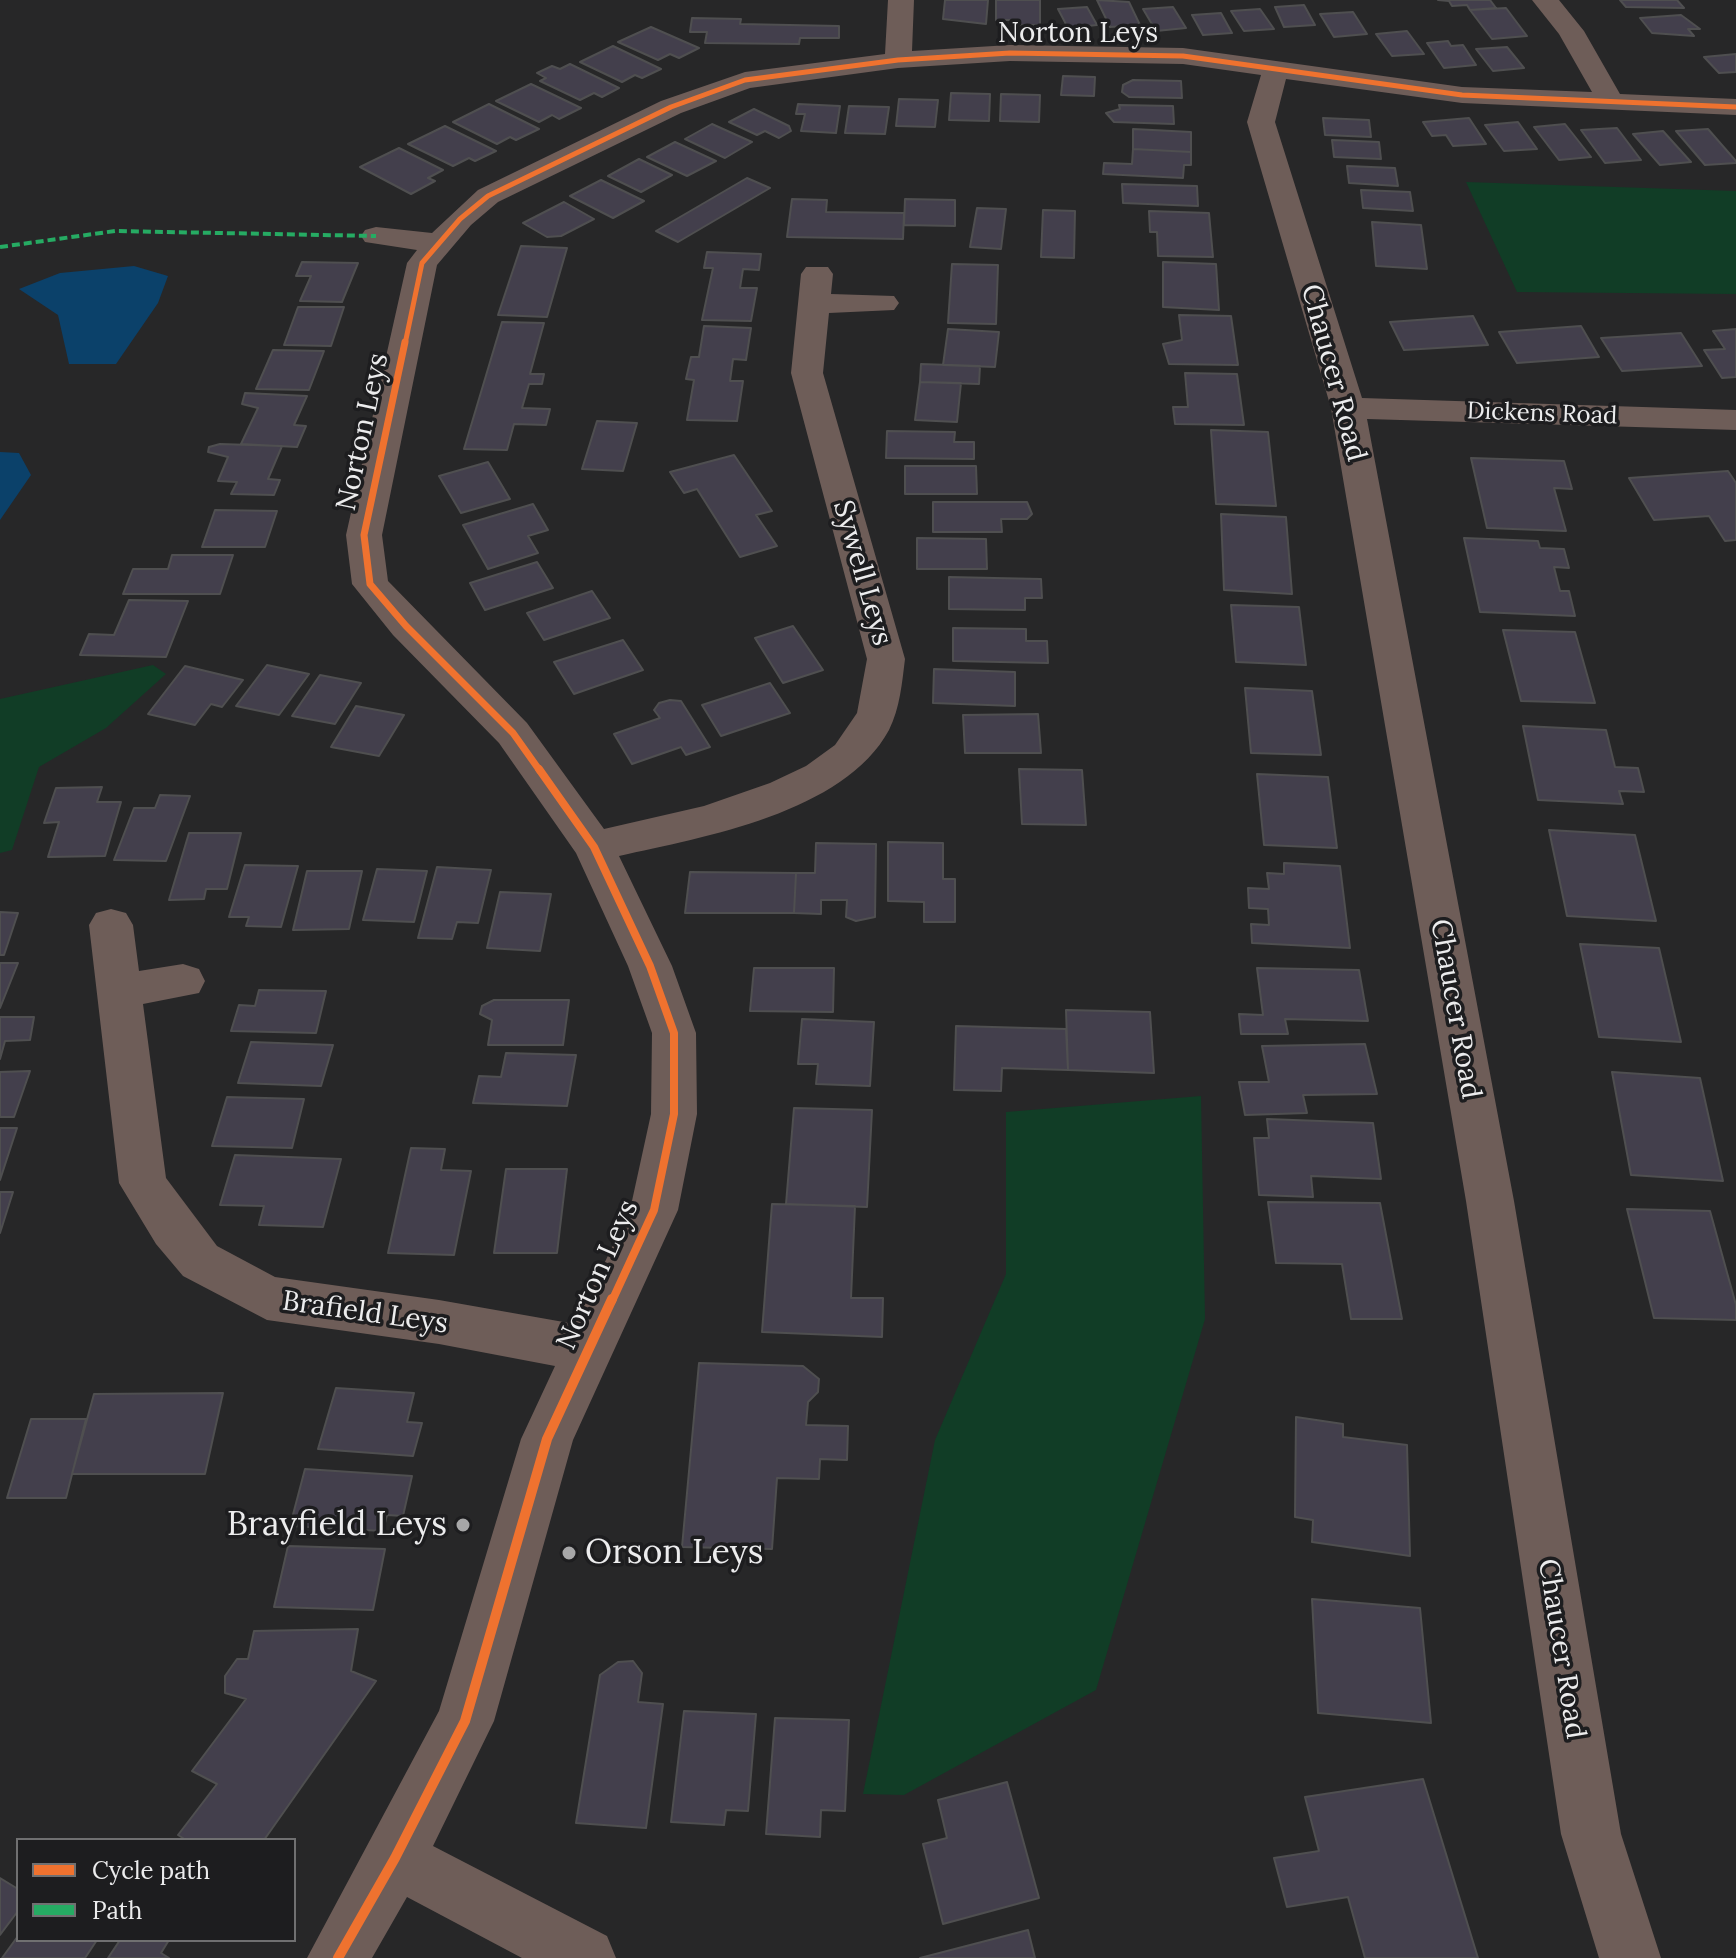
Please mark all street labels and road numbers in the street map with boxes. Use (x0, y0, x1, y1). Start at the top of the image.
street label: Norton Leys (998, 17, 1158, 51)
street label: Chaucer Road (1293, 281, 1373, 465)
street label: Norton Leys (330, 350, 396, 514)
street label: Dickens Road (1466, 397, 1618, 431)
street label: Sywell Leys (825, 497, 899, 649)
street label: Chaucer Road (1423, 917, 1487, 1101)
street label: Norton Leys (550, 1195, 646, 1355)
street label: Brafield Leys (280, 1285, 450, 1341)
street label: Chaucer Road (1530, 1557, 1592, 1741)

